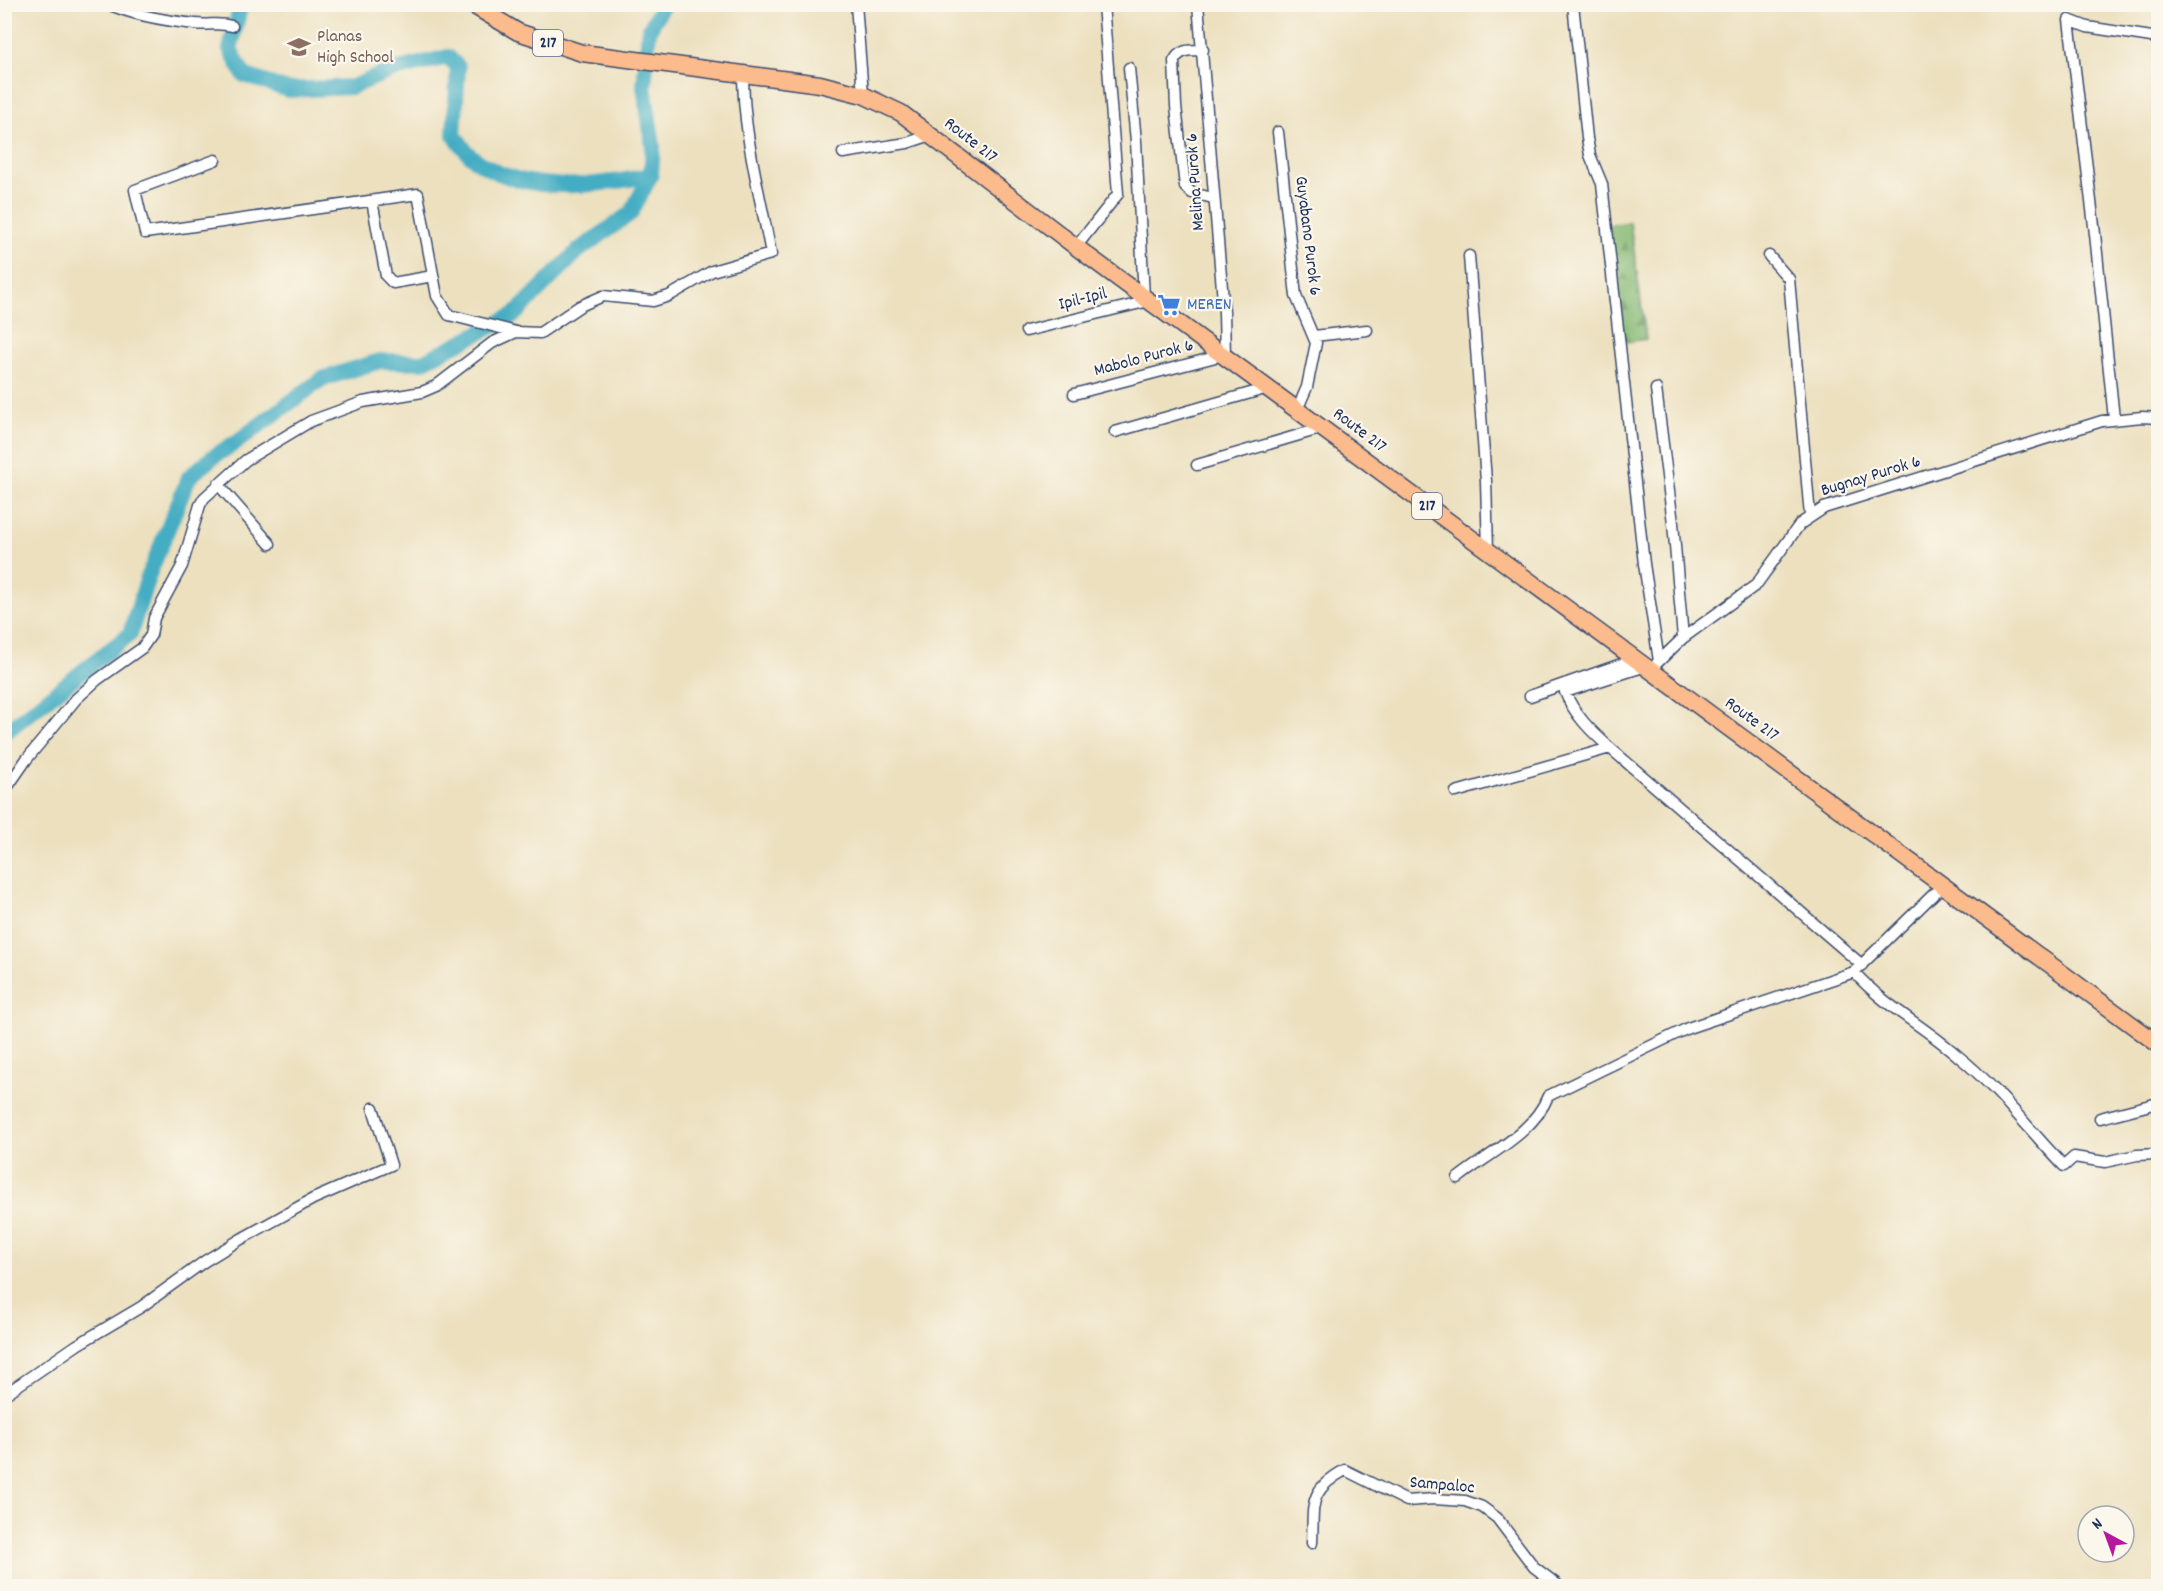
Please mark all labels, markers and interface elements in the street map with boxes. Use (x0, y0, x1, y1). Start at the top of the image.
place label: Planas High School (317, 25, 394, 71)
road number: 217 (533, 30, 563, 56)
school or university icon: Planas High School (286, 34, 312, 60)
street label: Route 217 (938, 112, 1002, 170)
street label: Melina Purok 6 (1180, 132, 1212, 232)
street label: Guyabano Purok 6 (1287, 175, 1327, 297)
street label: Ipil-Ipil (1056, 282, 1111, 318)
supermarket icon: MEREN (1156, 292, 1182, 318)
place label: MEREN (1187, 293, 1232, 318)
street label: Mabolo Purok 6 (1091, 334, 1197, 384)
street label: Route 217 (1327, 402, 1391, 460)
street label: Bugnay Purok 6 (1818, 450, 1924, 504)
road number: 217 (1412, 493, 1442, 519)
street label: Route 217 (1719, 692, 1783, 748)
street label: Sampaloc (1409, 1471, 1475, 1501)
north arrow (2076, 1504, 2136, 1564)
text: N (2087, 1513, 2108, 1536)

